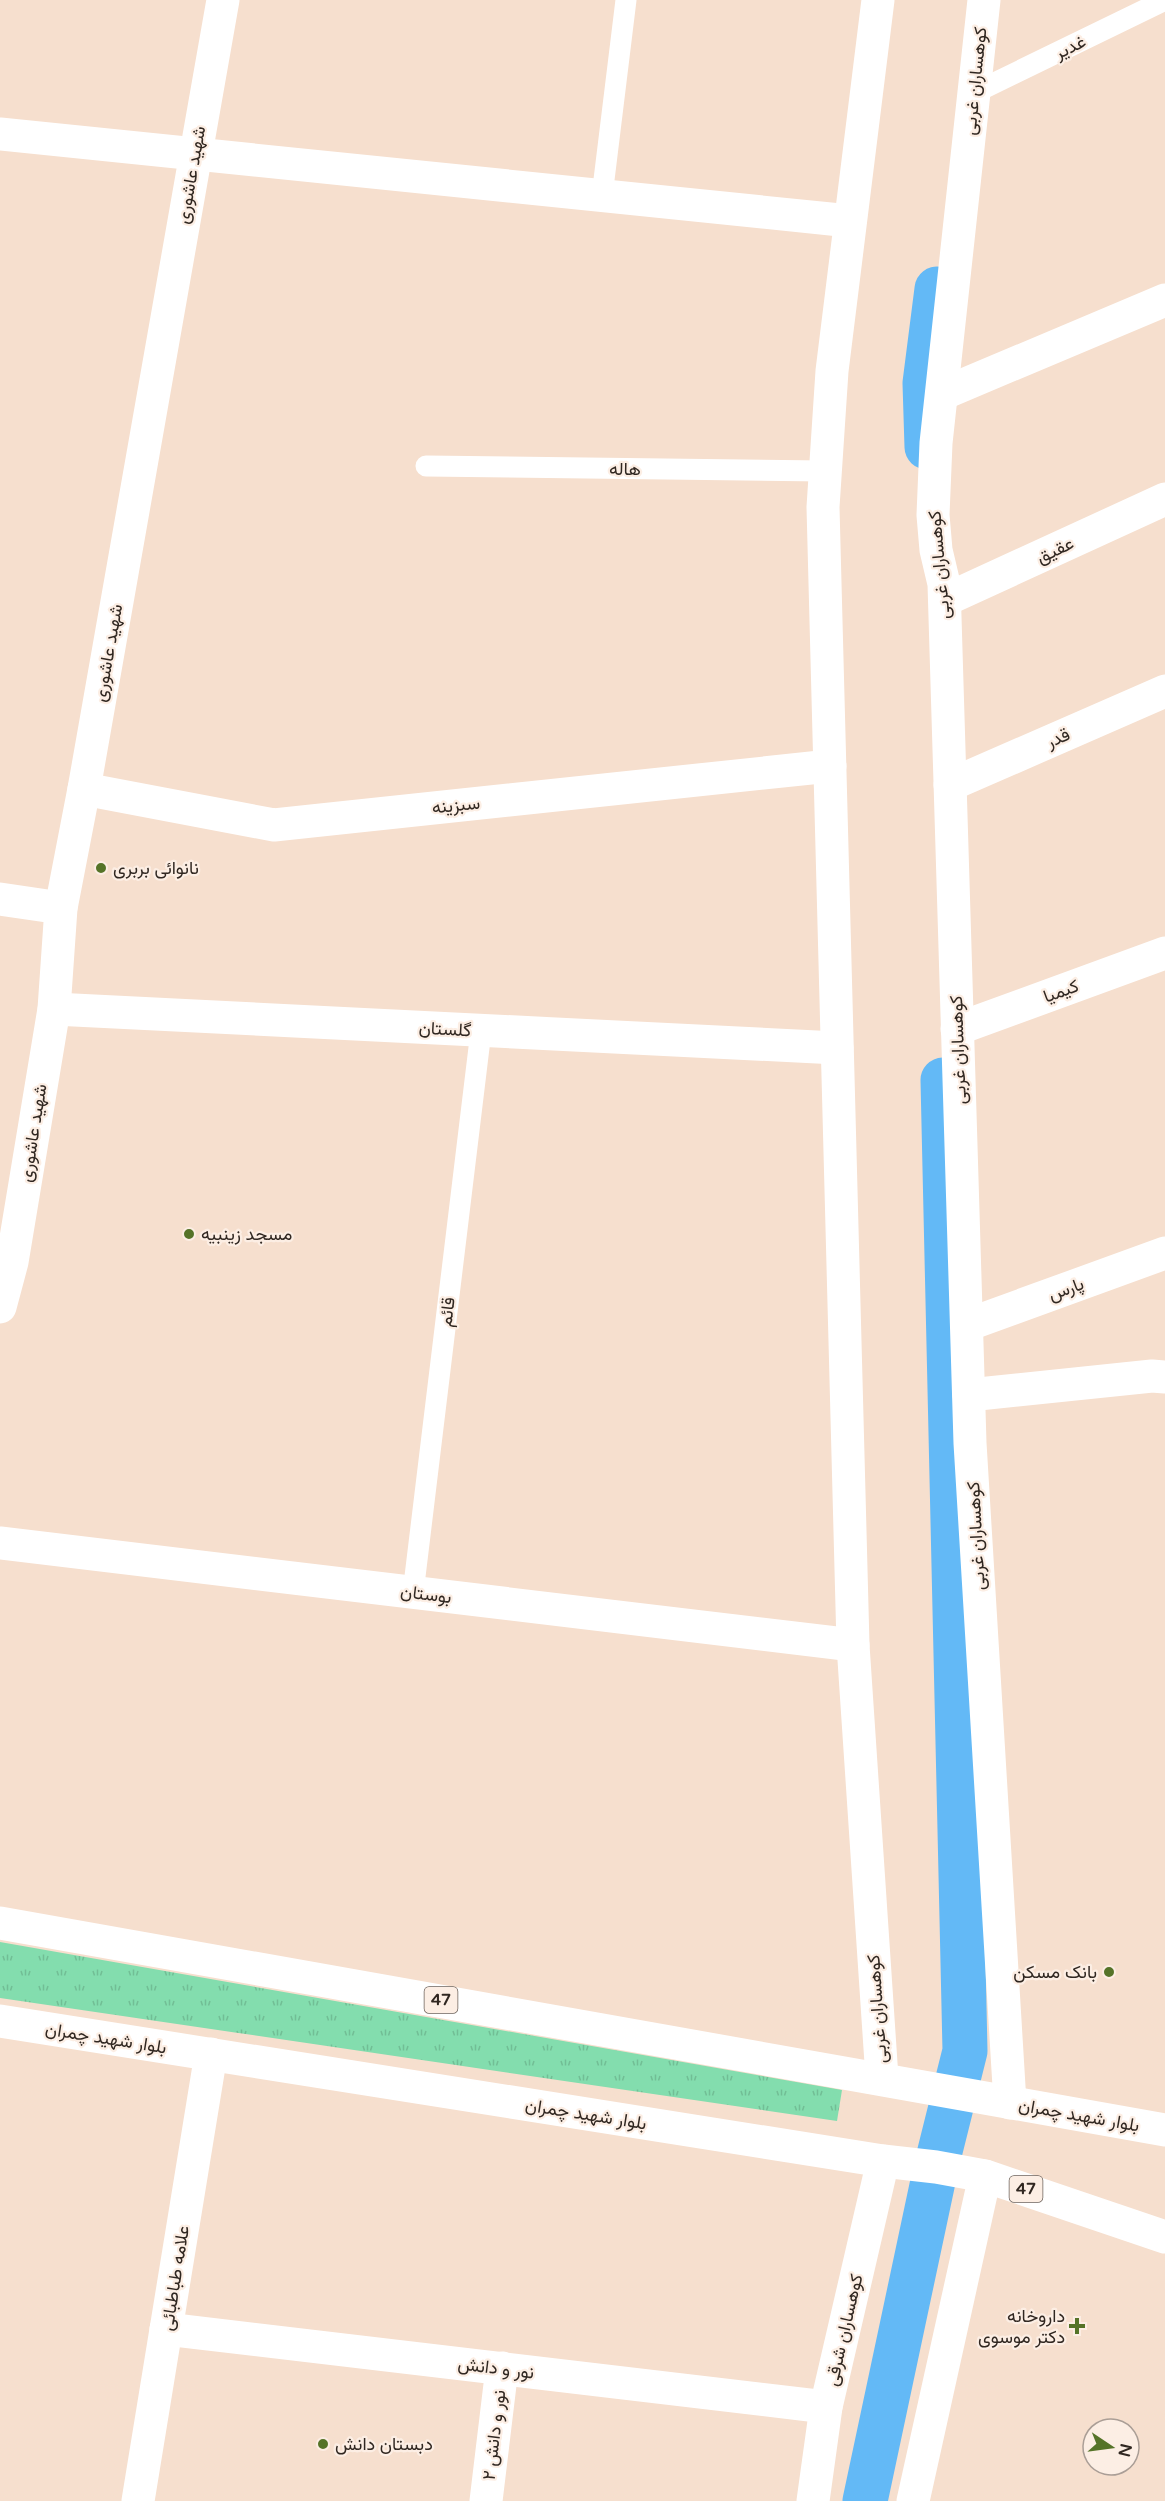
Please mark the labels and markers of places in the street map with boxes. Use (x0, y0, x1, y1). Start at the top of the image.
place label: نانوائی بربری (113, 857, 199, 879)
marker: نانوائی بربری (94, 861, 108, 875)
place label: مسجد زینبیه (201, 1223, 292, 1245)
marker: مسجد زینبیه (182, 1227, 196, 1241)
place label: بانک مسکن (1013, 1961, 1097, 1983)
marker: بانک مسکن (1102, 1965, 1116, 1979)
place label: داروخانه دکتر موسوی (978, 2305, 1065, 2348)
marker: داروخانه دکتر موسوی (1070, 2319, 1084, 2333)
place label: دبستان دانش (335, 2433, 433, 2455)
marker: دبستان دانش (316, 2437, 330, 2451)

